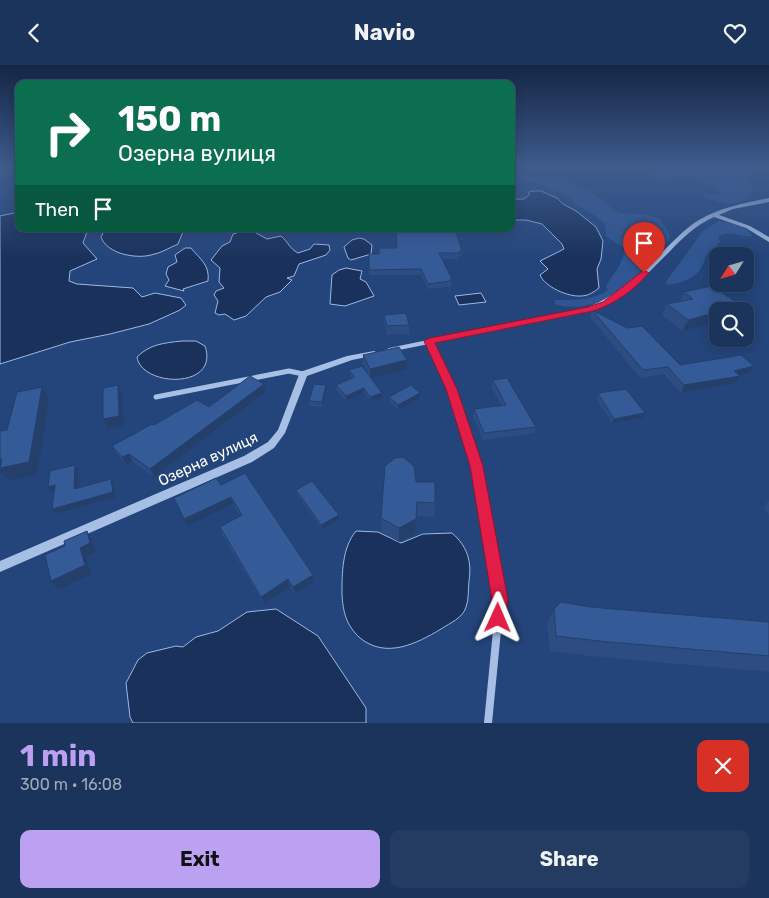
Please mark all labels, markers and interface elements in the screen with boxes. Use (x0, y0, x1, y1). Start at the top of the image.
icon: back (20, 19, 48, 47)
text: Navio (354, 19, 415, 46)
icon: heart (721, 19, 749, 47)
text: 150 m (118, 98, 221, 140)
icon: right (35, 100, 100, 165)
text: Озерна вулиця (118, 140, 276, 167)
icon: arrive (89, 195, 117, 223)
text: Then (35, 198, 79, 221)
pin (623, 222, 665, 273)
icon: arrive (630, 229, 658, 257)
north arrow (709, 247, 754, 293)
map controls (709, 247, 754, 347)
button: search (709, 302, 754, 347)
street label: Озерна вулиця (155, 428, 261, 490)
position arrow (471, 591, 523, 643)
text: 1 min (20, 738, 97, 774)
button: close (697, 740, 749, 792)
text: 300 m · 16:08 (20, 775, 122, 794)
button: Exit (20, 830, 380, 888)
button: Share (390, 830, 749, 888)

